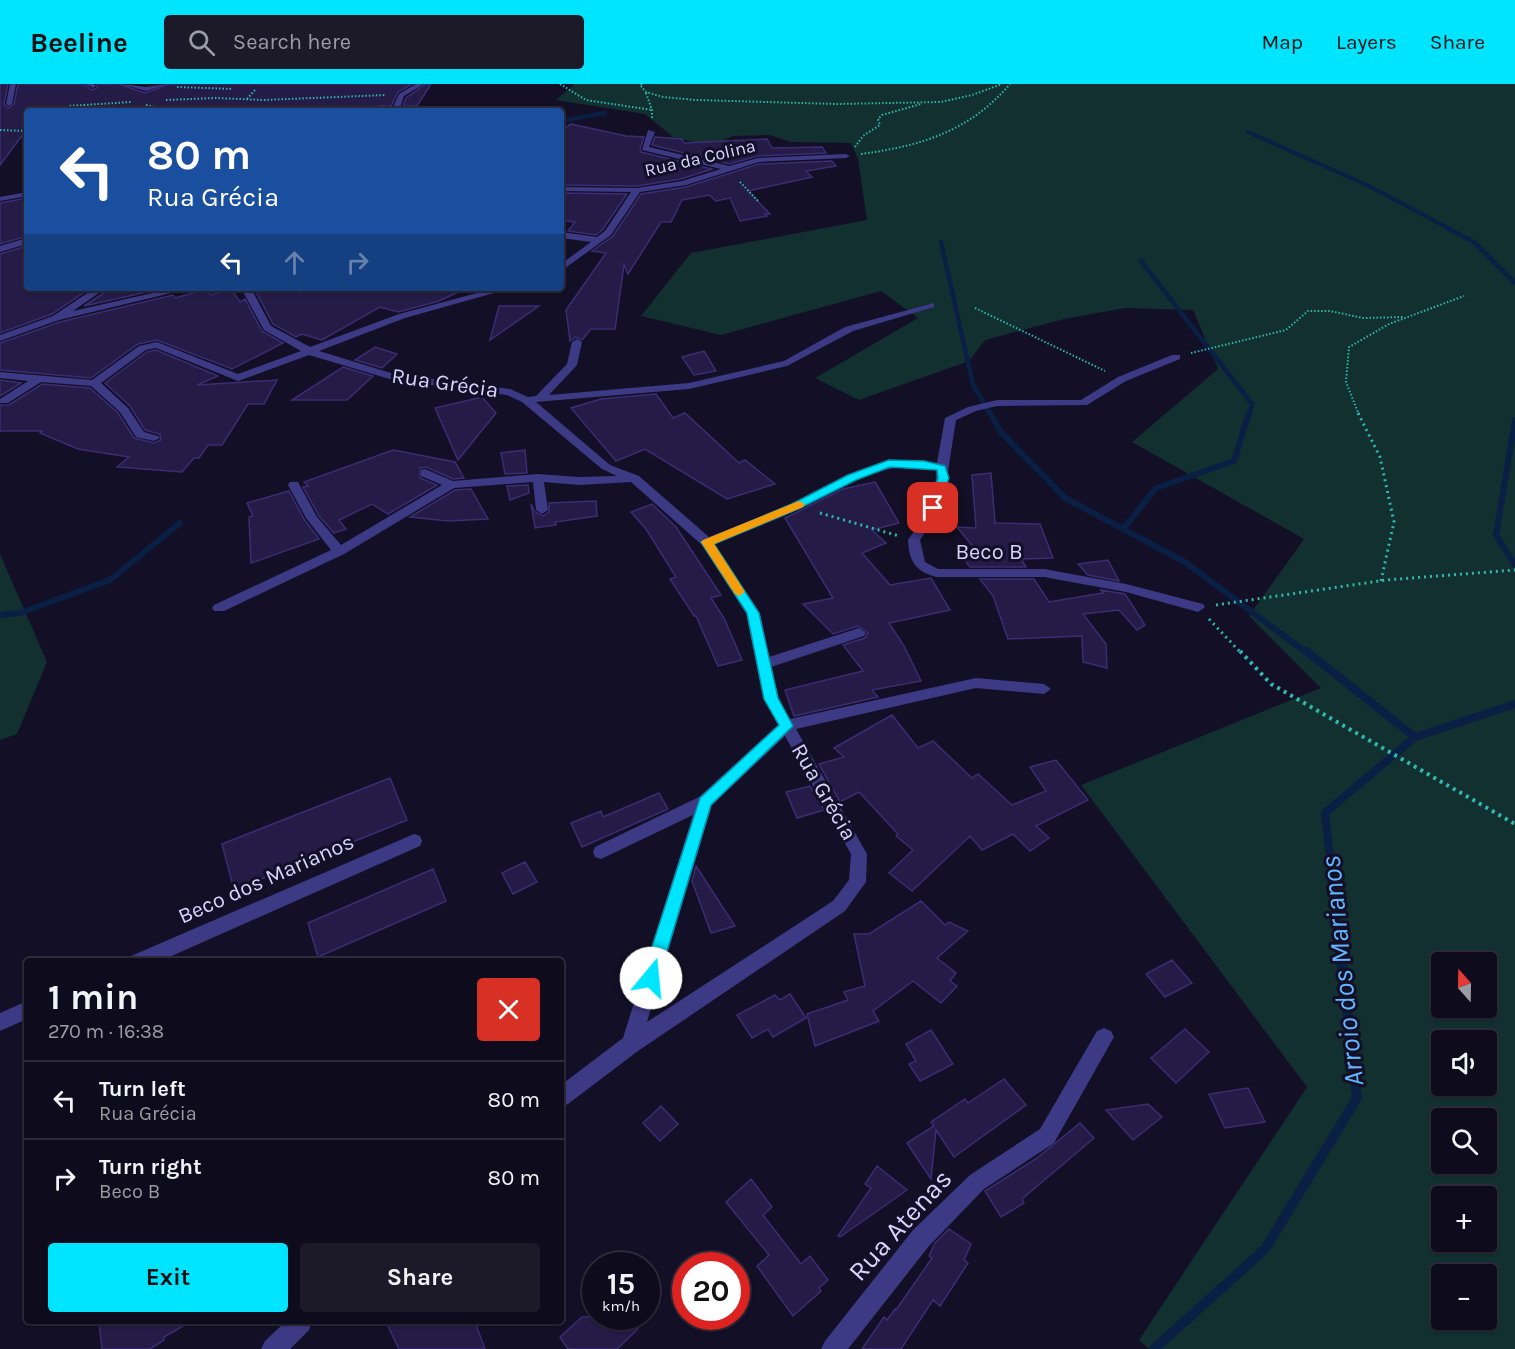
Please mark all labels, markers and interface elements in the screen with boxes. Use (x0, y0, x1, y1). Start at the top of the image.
search box (164, 15, 584, 69)
text: Beeline (30, 26, 128, 59)
icon: search (185, 26, 218, 59)
text: Search here (233, 29, 351, 55)
text: Map (1261, 30, 1303, 54)
text: Layers (1336, 30, 1397, 54)
text: Share (1430, 30, 1485, 54)
text: 80 m (147, 130, 251, 180)
icon: left (48, 132, 126, 210)
street label: Rua da Colina (642, 135, 758, 181)
text: Rua Grécia (147, 181, 279, 213)
icon: left (215, 246, 248, 279)
icon: ahead (278, 246, 311, 279)
icon: right (341, 246, 374, 279)
street label: Rua Grécia (390, 363, 500, 403)
pin (907, 482, 958, 533)
icon: arrive (916, 491, 949, 524)
street label: Beco B (955, 539, 1023, 565)
street label: Rua Grécia (786, 739, 862, 845)
street label: Beco dos Marianos (174, 829, 358, 929)
water label: Arroio dos Marianos (1313, 854, 1371, 1088)
position arrow (619, 946, 683, 1010)
north arrow (1431, 952, 1497, 1018)
map controls (1431, 952, 1497, 1330)
text: 1 min (48, 976, 138, 1018)
button: close (477, 978, 540, 1041)
text: 270 m · 16:38 (48, 1020, 164, 1043)
button: sound (1431, 1030, 1497, 1096)
text: Turn left (99, 1076, 186, 1102)
icon: left (48, 1084, 81, 1117)
text: 80 m (488, 1087, 540, 1113)
text: Rua Grécia (99, 1102, 197, 1125)
button: search (1431, 1108, 1497, 1174)
text: Turn right (99, 1154, 202, 1180)
icon: right (48, 1162, 81, 1195)
street label: Rua Atenas (842, 1163, 958, 1287)
text: 80 m (488, 1165, 540, 1191)
text: Beco B (99, 1180, 160, 1203)
button: + (1431, 1186, 1497, 1252)
button: Exit (48, 1243, 288, 1312)
button: Share (300, 1243, 540, 1312)
speed limit sign: 20 (672, 1252, 750, 1330)
button: − (1431, 1264, 1497, 1330)
text: 15 (607, 1266, 635, 1302)
text: km/h (602, 1297, 640, 1315)

